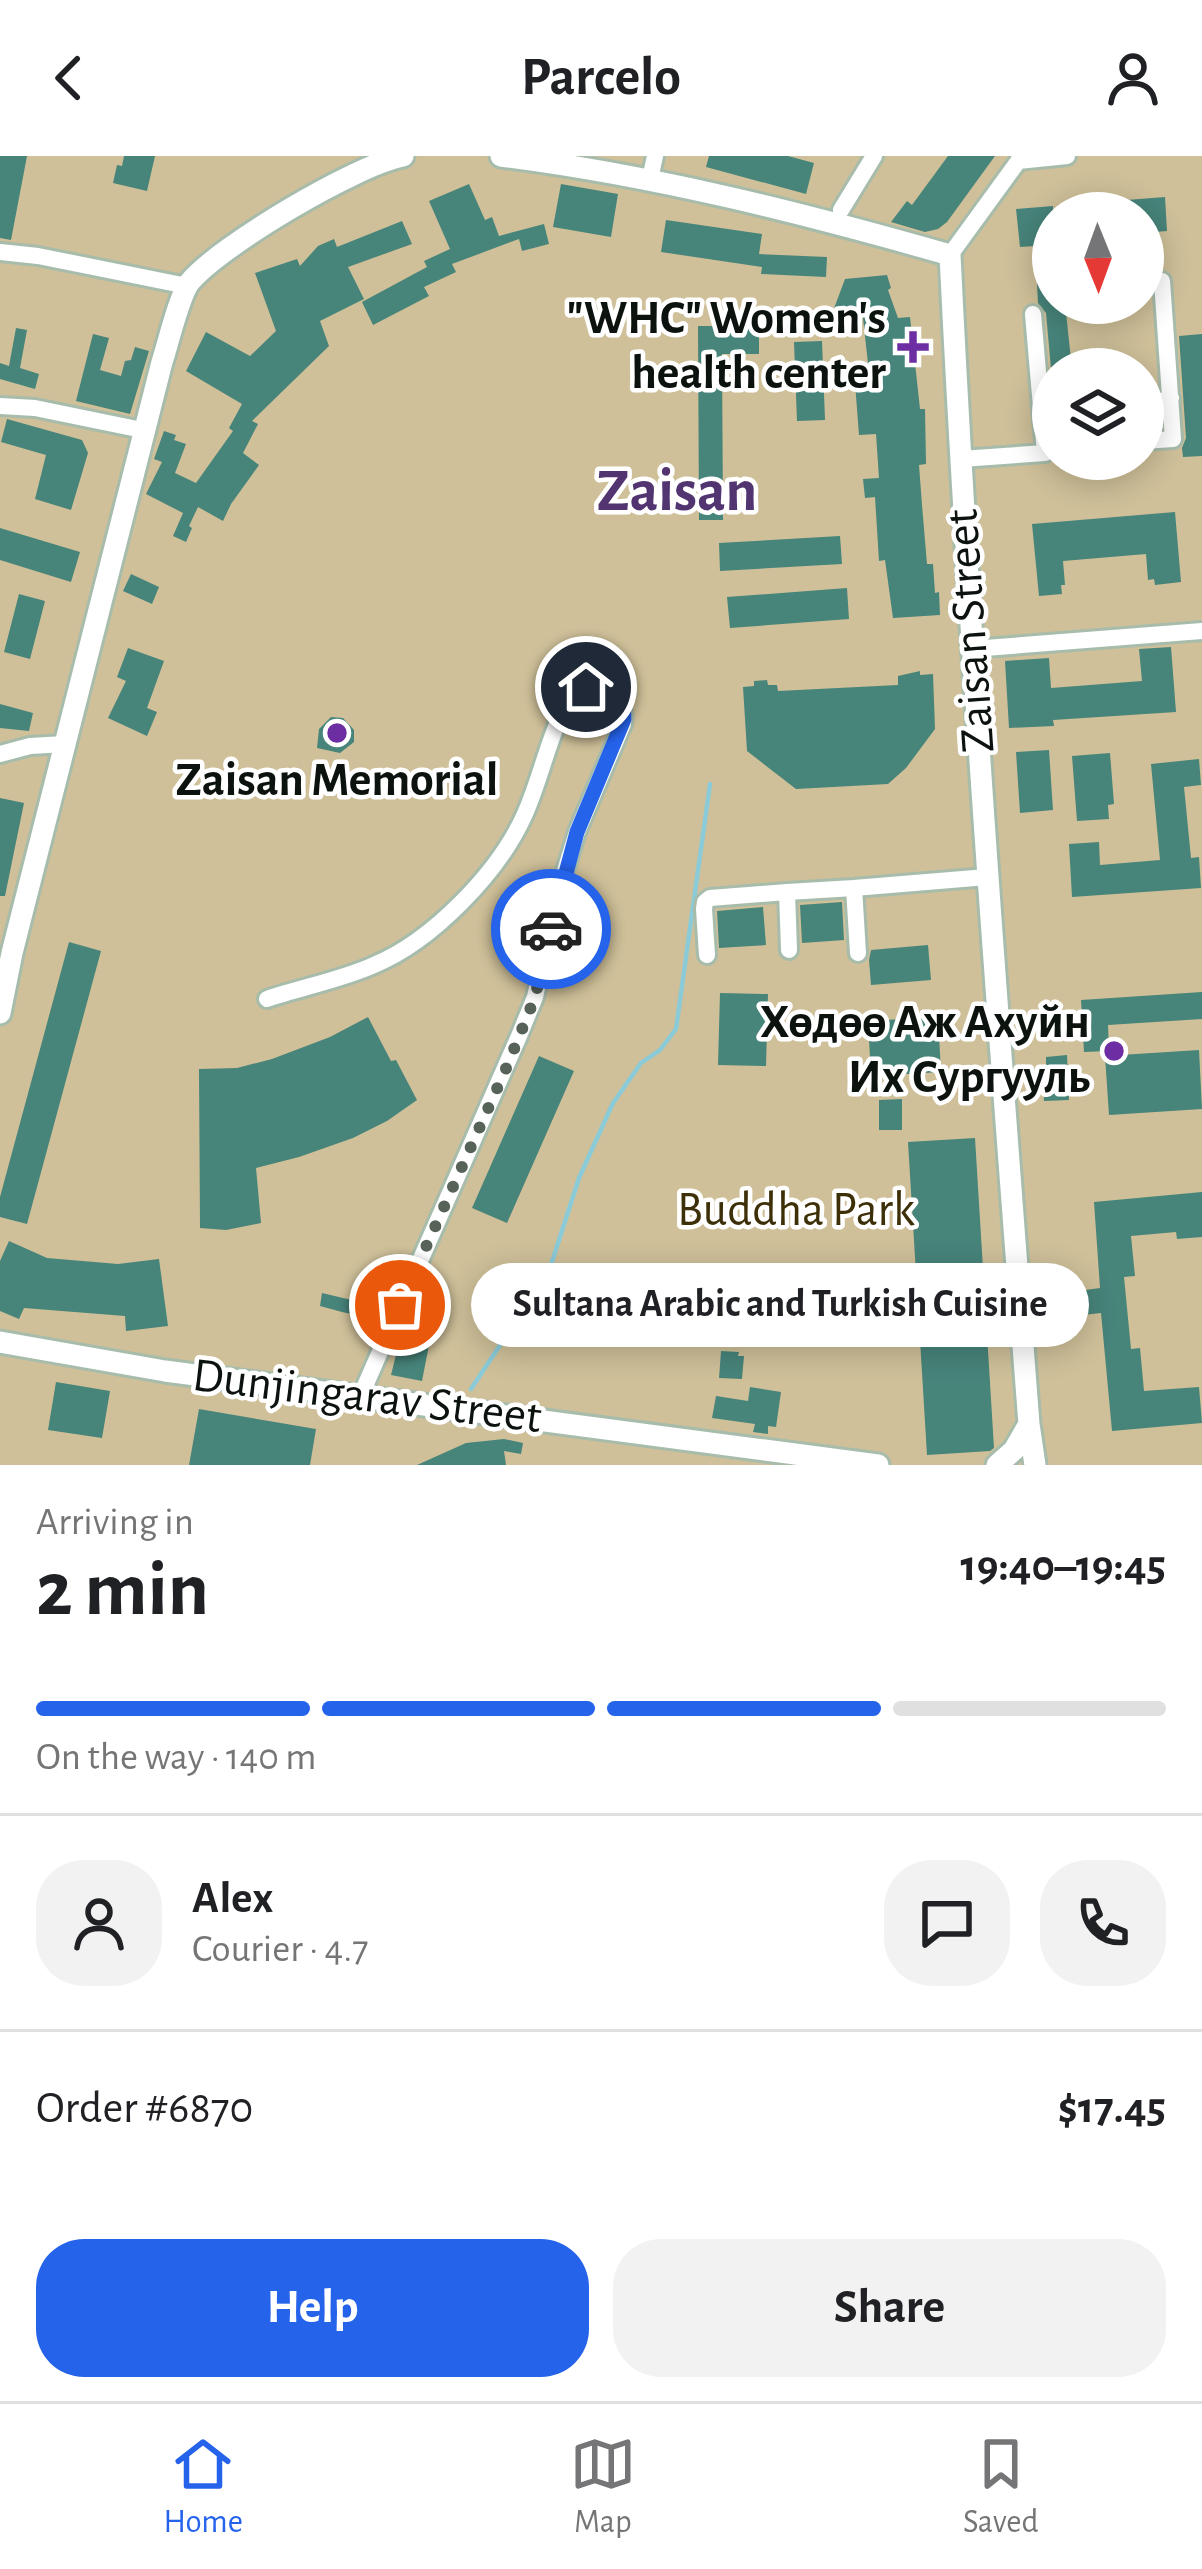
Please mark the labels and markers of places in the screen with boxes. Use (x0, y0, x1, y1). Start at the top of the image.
place label: "WHC" Women's health center (566, 295, 886, 398)
marker: "WHC" Women's health center (897, 331, 929, 363)
pin (535, 636, 637, 738)
marker: Zaisan Memorial (324, 720, 350, 746)
place label: Zaisan Memorial (176, 757, 499, 805)
place label: Хөдөө Аж Ахуйн Их Сургууль (760, 999, 1090, 1102)
marker: Хөдөө Аж Ахуйн Их Сургууль (1101, 1038, 1127, 1064)
pin (349, 1254, 451, 1356)
callout: Sultana Arabic and Turkish Cuisine (472, 1263, 1090, 1347)

